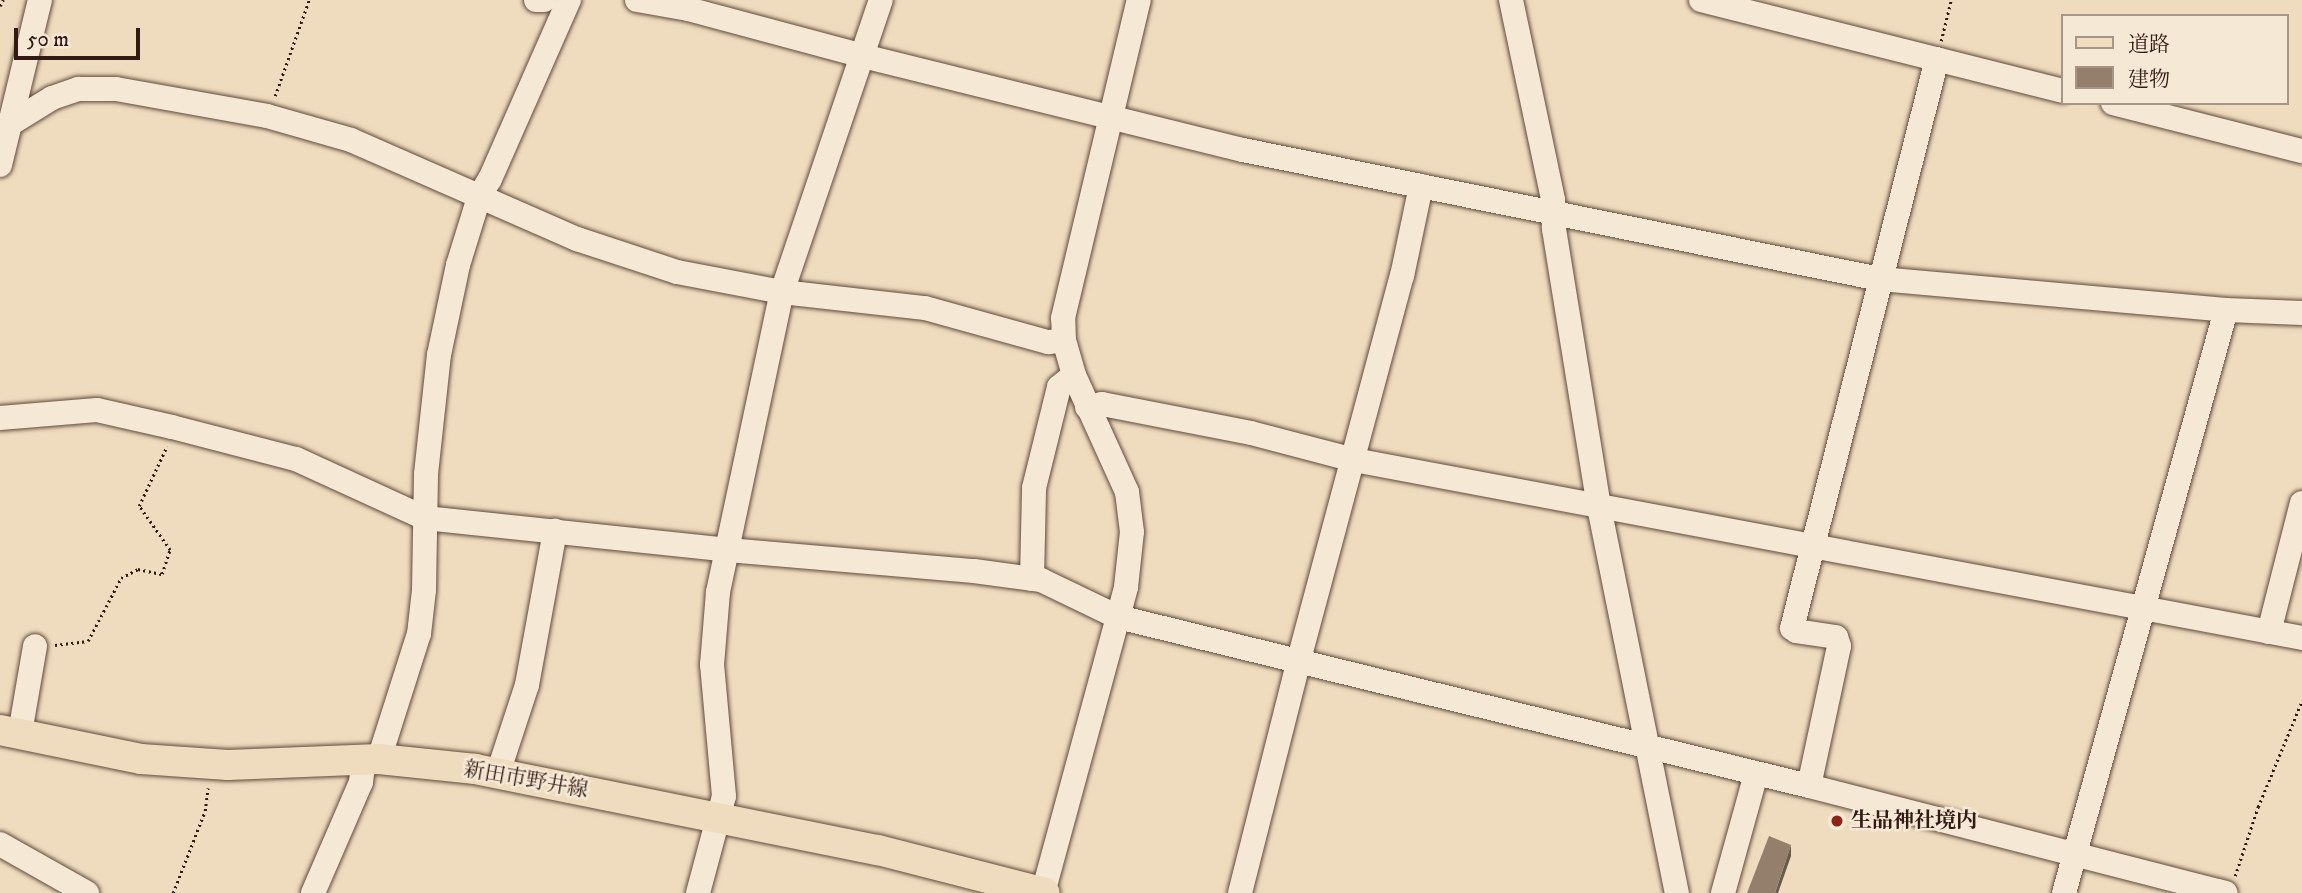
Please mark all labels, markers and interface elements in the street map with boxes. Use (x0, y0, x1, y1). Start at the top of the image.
scale bar (18, 14, 144, 58)
legend (2060, 14, 2288, 105)
text: 50 m (27, 27, 69, 53)
text: 道路 (2128, 32, 2170, 58)
text: 建物 (2128, 67, 2170, 93)
street label: 新田市野井線 (462, 757, 590, 803)
place label: 生品神社境内 (1851, 808, 1977, 834)
marker: 生品神社境内 (1829, 813, 1845, 829)

